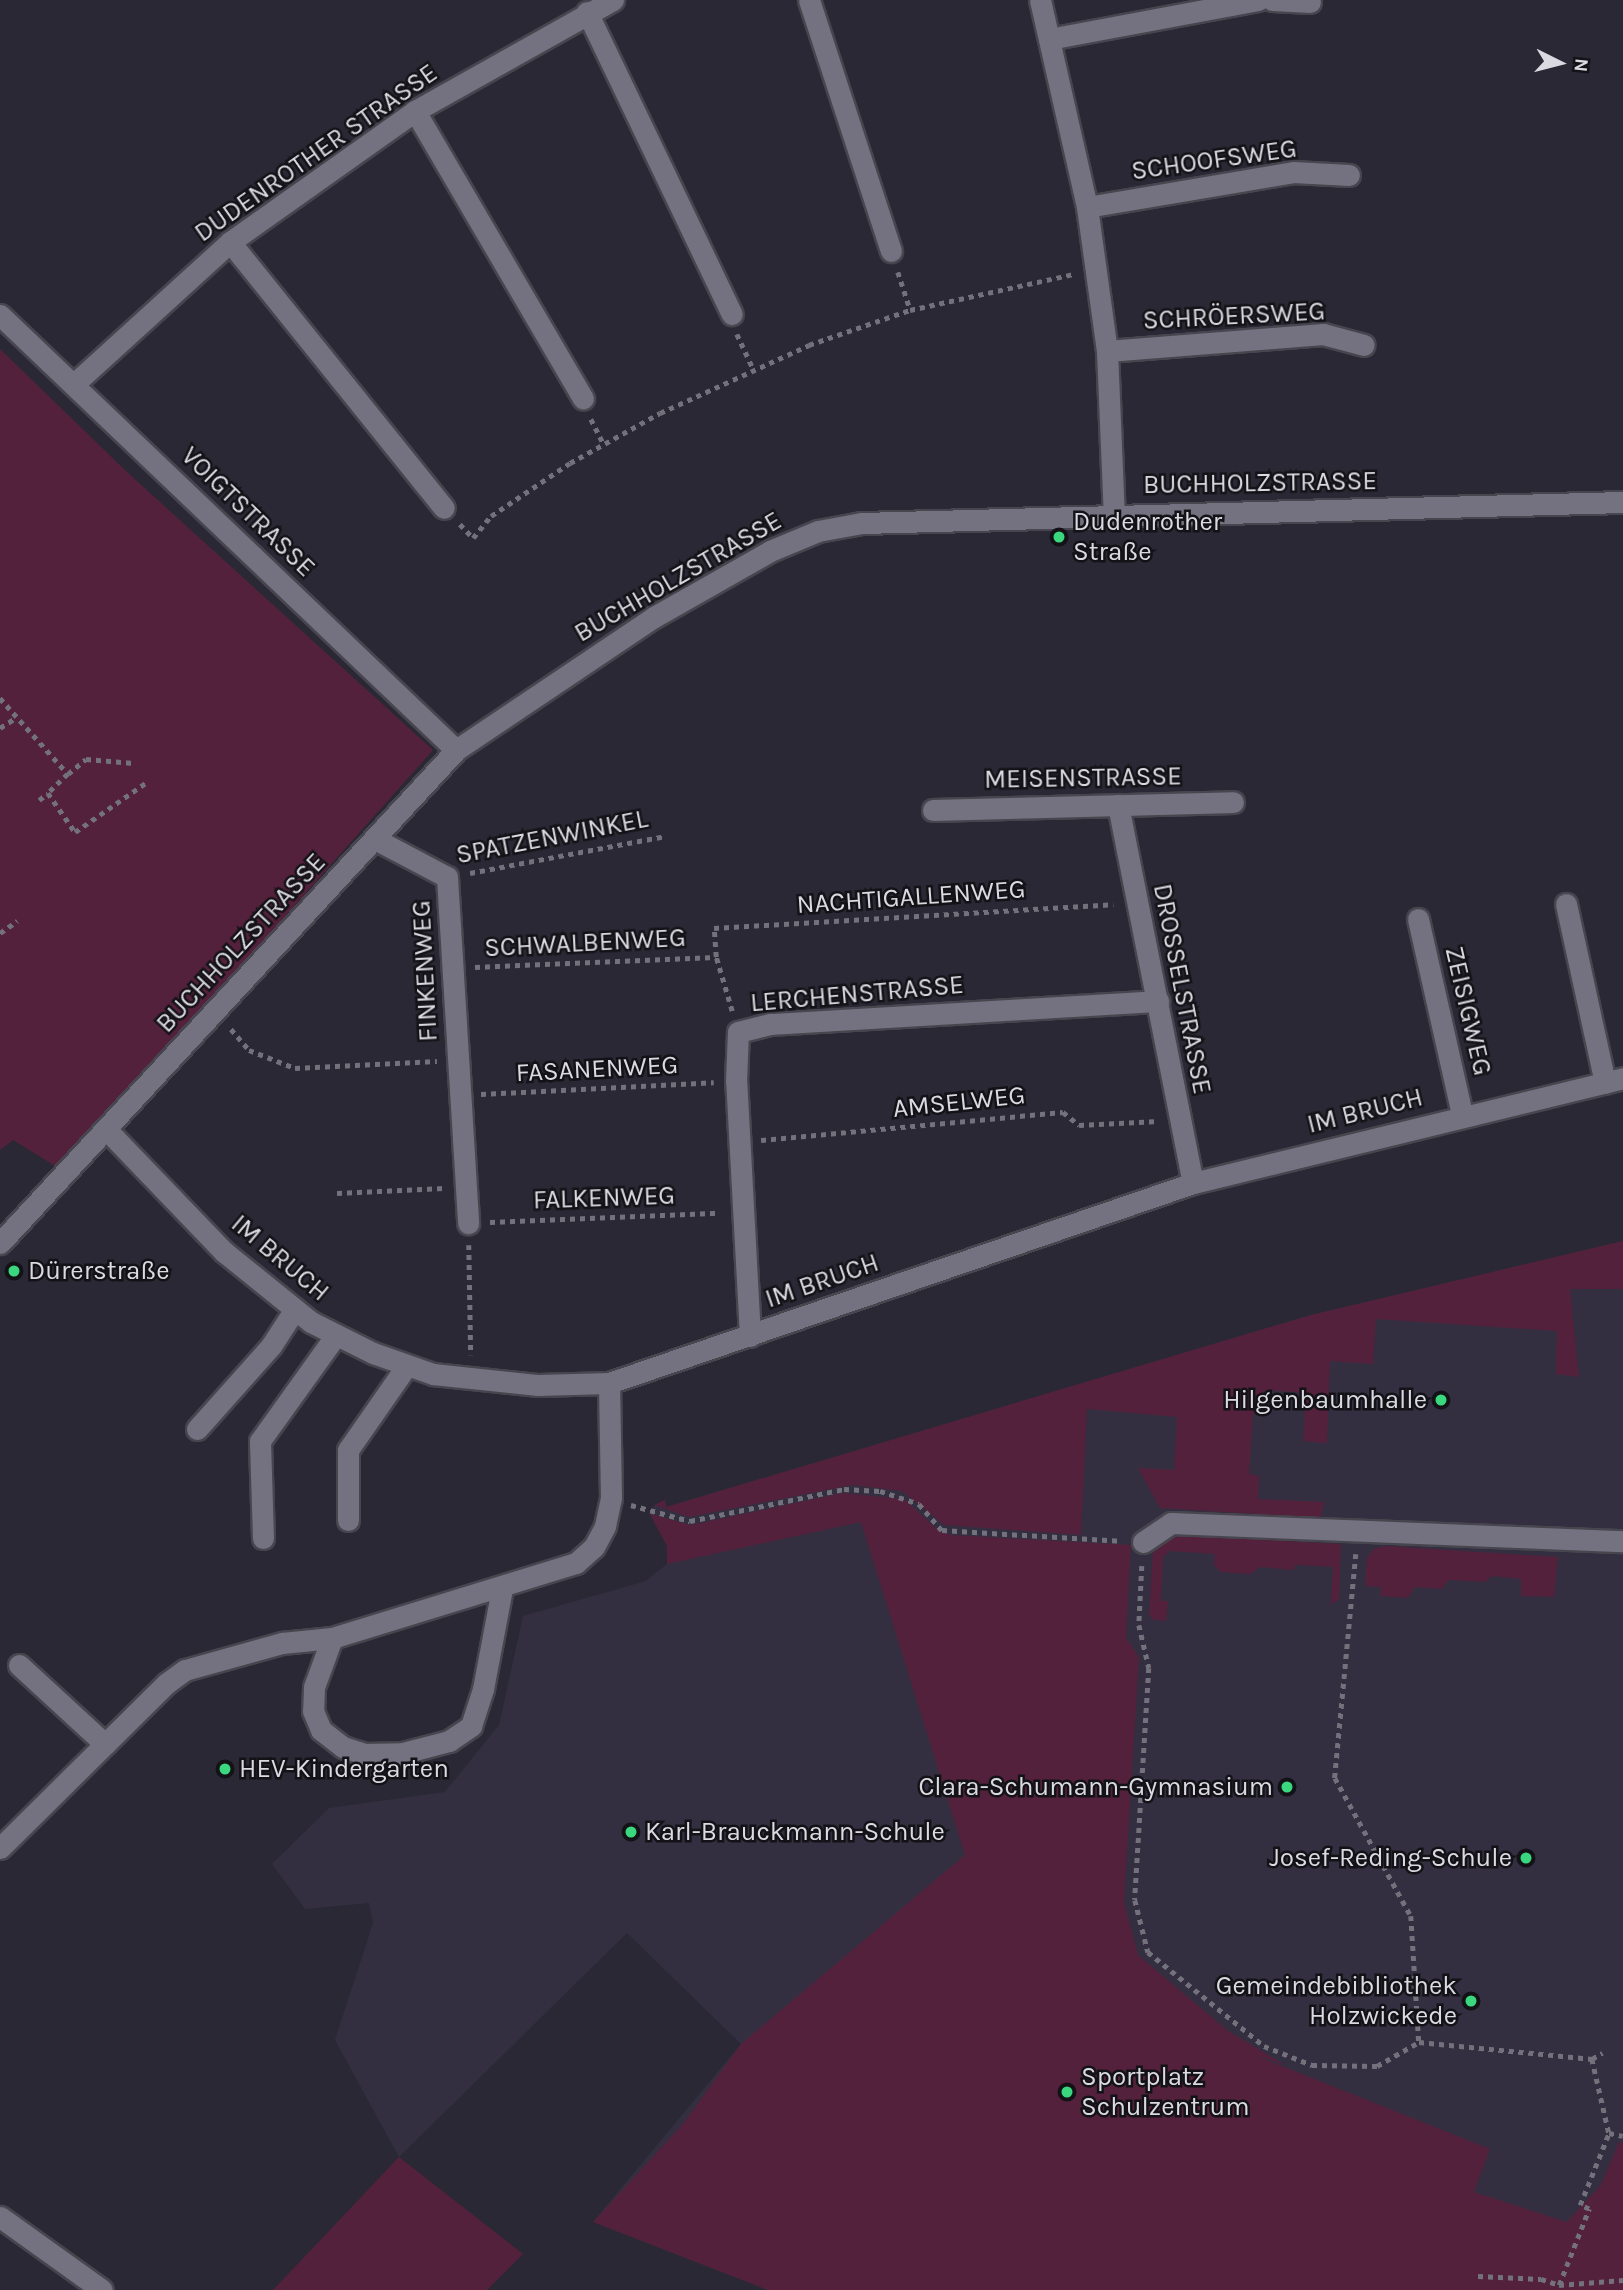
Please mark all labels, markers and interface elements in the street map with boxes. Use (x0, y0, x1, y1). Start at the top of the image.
north arrow (1525, 28, 1595, 98)
street label: DUDENROTHER STRASSE (189, 57, 443, 249)
text: N (1569, 57, 1593, 73)
street label: SCHOOFSWEG (1129, 133, 1299, 187)
street label: SCHRÖERSWEG (1142, 296, 1326, 336)
street label: VOIGTSTRASSE (175, 440, 321, 584)
street label: BUCHHOLZSTRASSE (1143, 465, 1377, 501)
street label: BUCHHOLZSTRASSE (569, 505, 787, 649)
place label: Dudenrother Straße (1073, 506, 1222, 568)
marker: Dudenrother Straße (1051, 529, 1067, 545)
street label: MEISENSTRASSE (984, 761, 1182, 795)
street label: SPATZENWINKEL (453, 803, 651, 871)
street label: BUCHHOLZSTRASSE (150, 847, 332, 1039)
street label: NACHTIGALLENWEG (796, 873, 1026, 921)
street label: DROSSELSTRASSE (1146, 881, 1218, 1097)
street label: FINKENWEG (406, 900, 444, 1042)
street label: SCHWALBENWEG (483, 922, 687, 964)
street label: ZEISIGWEG (1438, 943, 1498, 1079)
street label: LERCHENSTRASSE (749, 969, 965, 1019)
street label: FASANENWEG (515, 1049, 679, 1089)
street label: AMSELWEG (891, 1080, 1027, 1124)
street label: IM BRUCH (1304, 1082, 1426, 1140)
street label: FALKENWEG (532, 1180, 676, 1216)
street label: IM BRUCH (225, 1208, 335, 1308)
street label: IM BRUCH (761, 1247, 883, 1315)
place label: Dürerstraße (28, 1255, 170, 1287)
marker: Dürerstraße (6, 1263, 22, 1279)
place label: Hilgenbaumhalle (1223, 1384, 1427, 1416)
marker: Hilgenbaumhalle (1433, 1392, 1449, 1408)
place label: HEV-Kindergarten (239, 1753, 449, 1785)
marker: HEV-Kindergarten (217, 1761, 233, 1777)
place label: Clara-Schumann-Gymnasium (918, 1771, 1273, 1803)
marker: Clara-Schumann-Gymnasium (1279, 1779, 1295, 1795)
place label: Karl-Brauckmann-Schule (645, 1816, 945, 1848)
marker: Karl-Brauckmann-Schule (623, 1824, 639, 1840)
place label: Josef-Reding-Schule (1269, 1842, 1512, 1874)
marker: Josef-Reding-Schule (1518, 1850, 1534, 1866)
place label: Gemeindebibliothek Holzwickede (1216, 1970, 1457, 2032)
marker: Gemeindebibliothek Holzwickede (1463, 1993, 1479, 2009)
place label: Sportplatz Schulzentrum (1081, 2061, 1249, 2122)
marker: Sportplatz Schulzentrum (1059, 2084, 1075, 2100)

